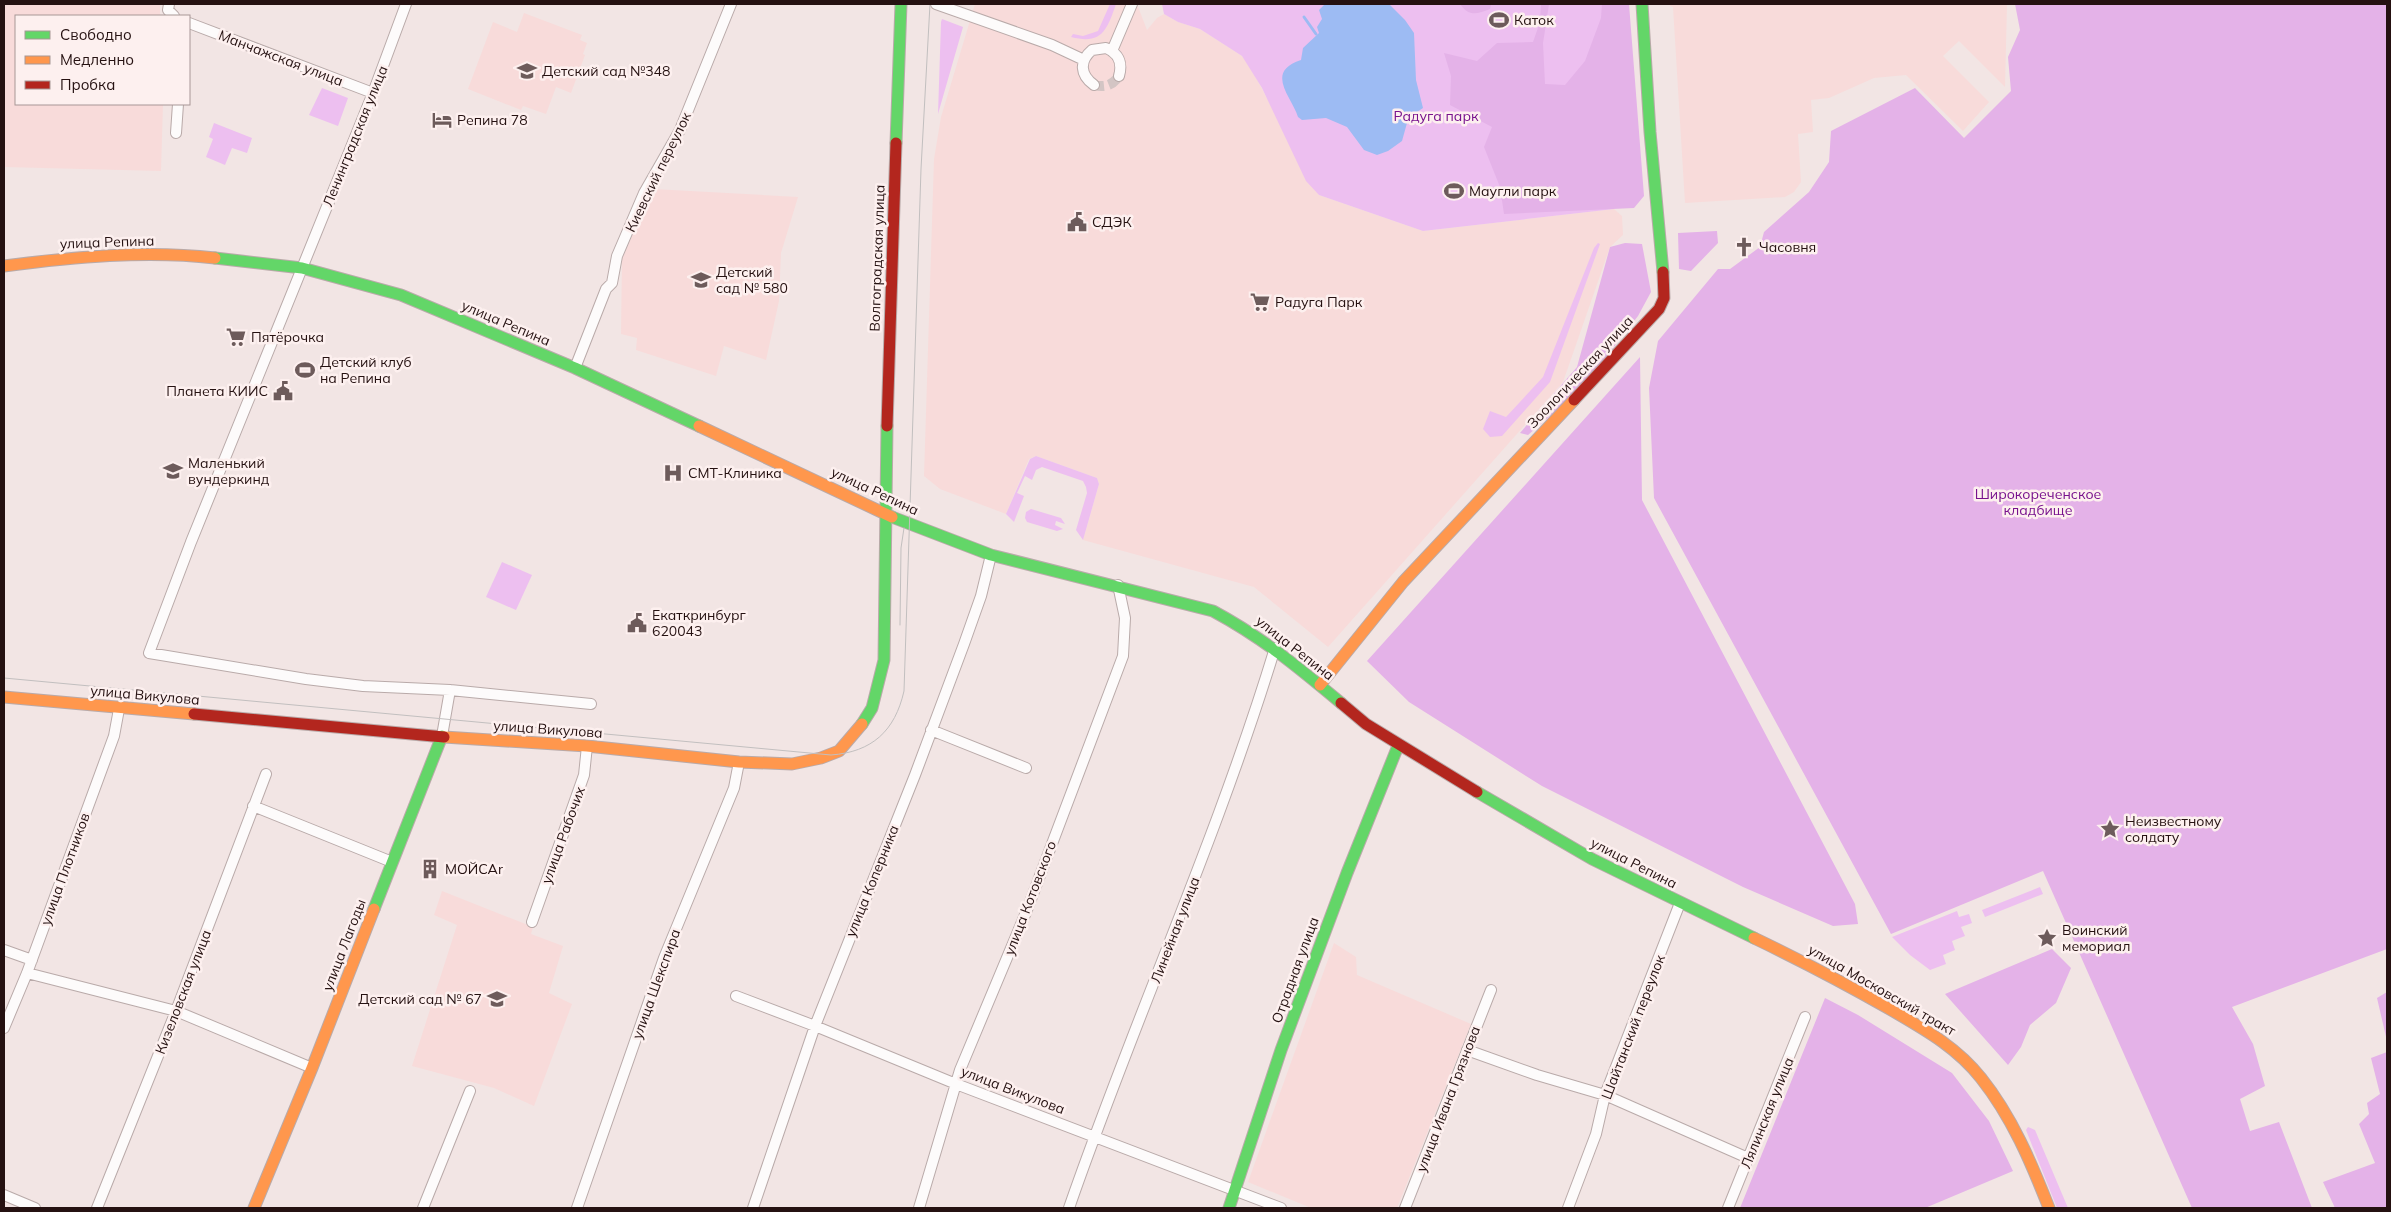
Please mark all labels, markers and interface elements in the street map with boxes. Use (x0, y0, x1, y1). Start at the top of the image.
sports icon: Каток (1488, 9, 1510, 31)
place label: Каток (1514, 11, 1554, 29)
legend (15, 15, 190, 105)
text: Свободно (60, 25, 132, 44)
street label: Манчажская улица (216, 26, 346, 90)
text: Медленно (60, 50, 134, 69)
school or university icon: Детский сад №348 (516, 60, 538, 82)
place label: Детский сад №348 (542, 62, 670, 80)
street label: Ленинградская улица (318, 63, 392, 209)
text: Пробка (60, 75, 115, 94)
park label: Радуга парк (1394, 107, 1479, 125)
hotel icon: Репина 78 (431, 109, 453, 131)
street label: Киевский переулок (621, 109, 695, 235)
place label: Репина 78 (457, 111, 528, 129)
sports icon: Маугли парк (1443, 180, 1465, 202)
place label: Маугли парк (1469, 182, 1557, 200)
street label: Волгоградская улица (865, 184, 889, 332)
public building icon: СДЭК (1066, 211, 1088, 233)
place label: СДЭК (1092, 213, 1132, 231)
street label: улица Репина (59, 231, 155, 253)
church icon: Часовня (1733, 236, 1755, 258)
place label: Часовня (1759, 238, 1816, 256)
place label: Детский сад № 580 (716, 263, 788, 297)
school or university icon: Детский сад № 580 (690, 269, 712, 291)
supermarket icon: Радуга Парк (1249, 291, 1271, 313)
place label: Радуга Парк (1275, 293, 1363, 311)
street label: улица Репина (459, 296, 553, 350)
street label: Зоологическая улица (1523, 312, 1637, 432)
supermarket icon: Пятёрочка (225, 326, 247, 348)
place label: Пятёрочка (251, 328, 324, 346)
place label: Детский клуб на Репина (320, 353, 412, 387)
sports icon: Детский клуб на Репина (294, 359, 316, 381)
public building icon: Планета КИИС (272, 380, 294, 402)
place label: Планета КИИС (166, 382, 268, 400)
place label: Маленький вундеркинд (188, 454, 270, 488)
school or university icon: Маленький вундеркинд (162, 460, 184, 482)
hospital icon: СМТ-Клиника (662, 462, 684, 484)
street label: улица Репина (828, 463, 922, 519)
place label: СМТ-Клиника (688, 464, 782, 482)
park label: Широкореченское кладбище (1975, 485, 2102, 519)
place label: Екаткринбург 620043 (652, 606, 747, 640)
public building icon: Екаткринбург 620043 (626, 612, 648, 634)
street label: улица Репина (1252, 612, 1338, 684)
street label: улица Викулова (90, 681, 200, 709)
street label: улица Викулова (493, 716, 603, 742)
street label: улица Рабочих (537, 784, 589, 886)
street label: улица Плотников (36, 810, 94, 928)
place label: Неизвестному солдату (2125, 812, 2222, 846)
place icon: Неизвестному солдату (2099, 818, 2121, 840)
street label: улица Коперника (841, 822, 903, 940)
street label: улица Репина (1588, 833, 1680, 893)
street label: улица Котовского (1000, 838, 1060, 958)
building icon: МОЙCAr (419, 858, 441, 880)
place label: МОЙCAr (445, 860, 504, 878)
street label: Линейная улица (1146, 874, 1204, 986)
street label: улица Лагоды (318, 897, 370, 993)
street label: Отрадная улица (1267, 914, 1323, 1026)
place label: Воинский мемориал (2062, 921, 2130, 955)
street label: Кизеловская улица (151, 927, 215, 1057)
street label: улица Шекспира (628, 927, 684, 1041)
place icon: Воинский мемориал (2036, 927, 2058, 949)
street label: улица Московский тракт (1805, 940, 1960, 1040)
street label: Шайтанский переулок (1597, 952, 1669, 1102)
school or university icon: Детский сад № 67 (486, 988, 508, 1010)
place label: Детский сад № 67 (358, 990, 482, 1008)
street label: улица Ивана Грязнова (1412, 1024, 1484, 1174)
street label: Лялинская улица (1736, 1055, 1798, 1171)
street label: улица Викулова (959, 1062, 1067, 1118)

